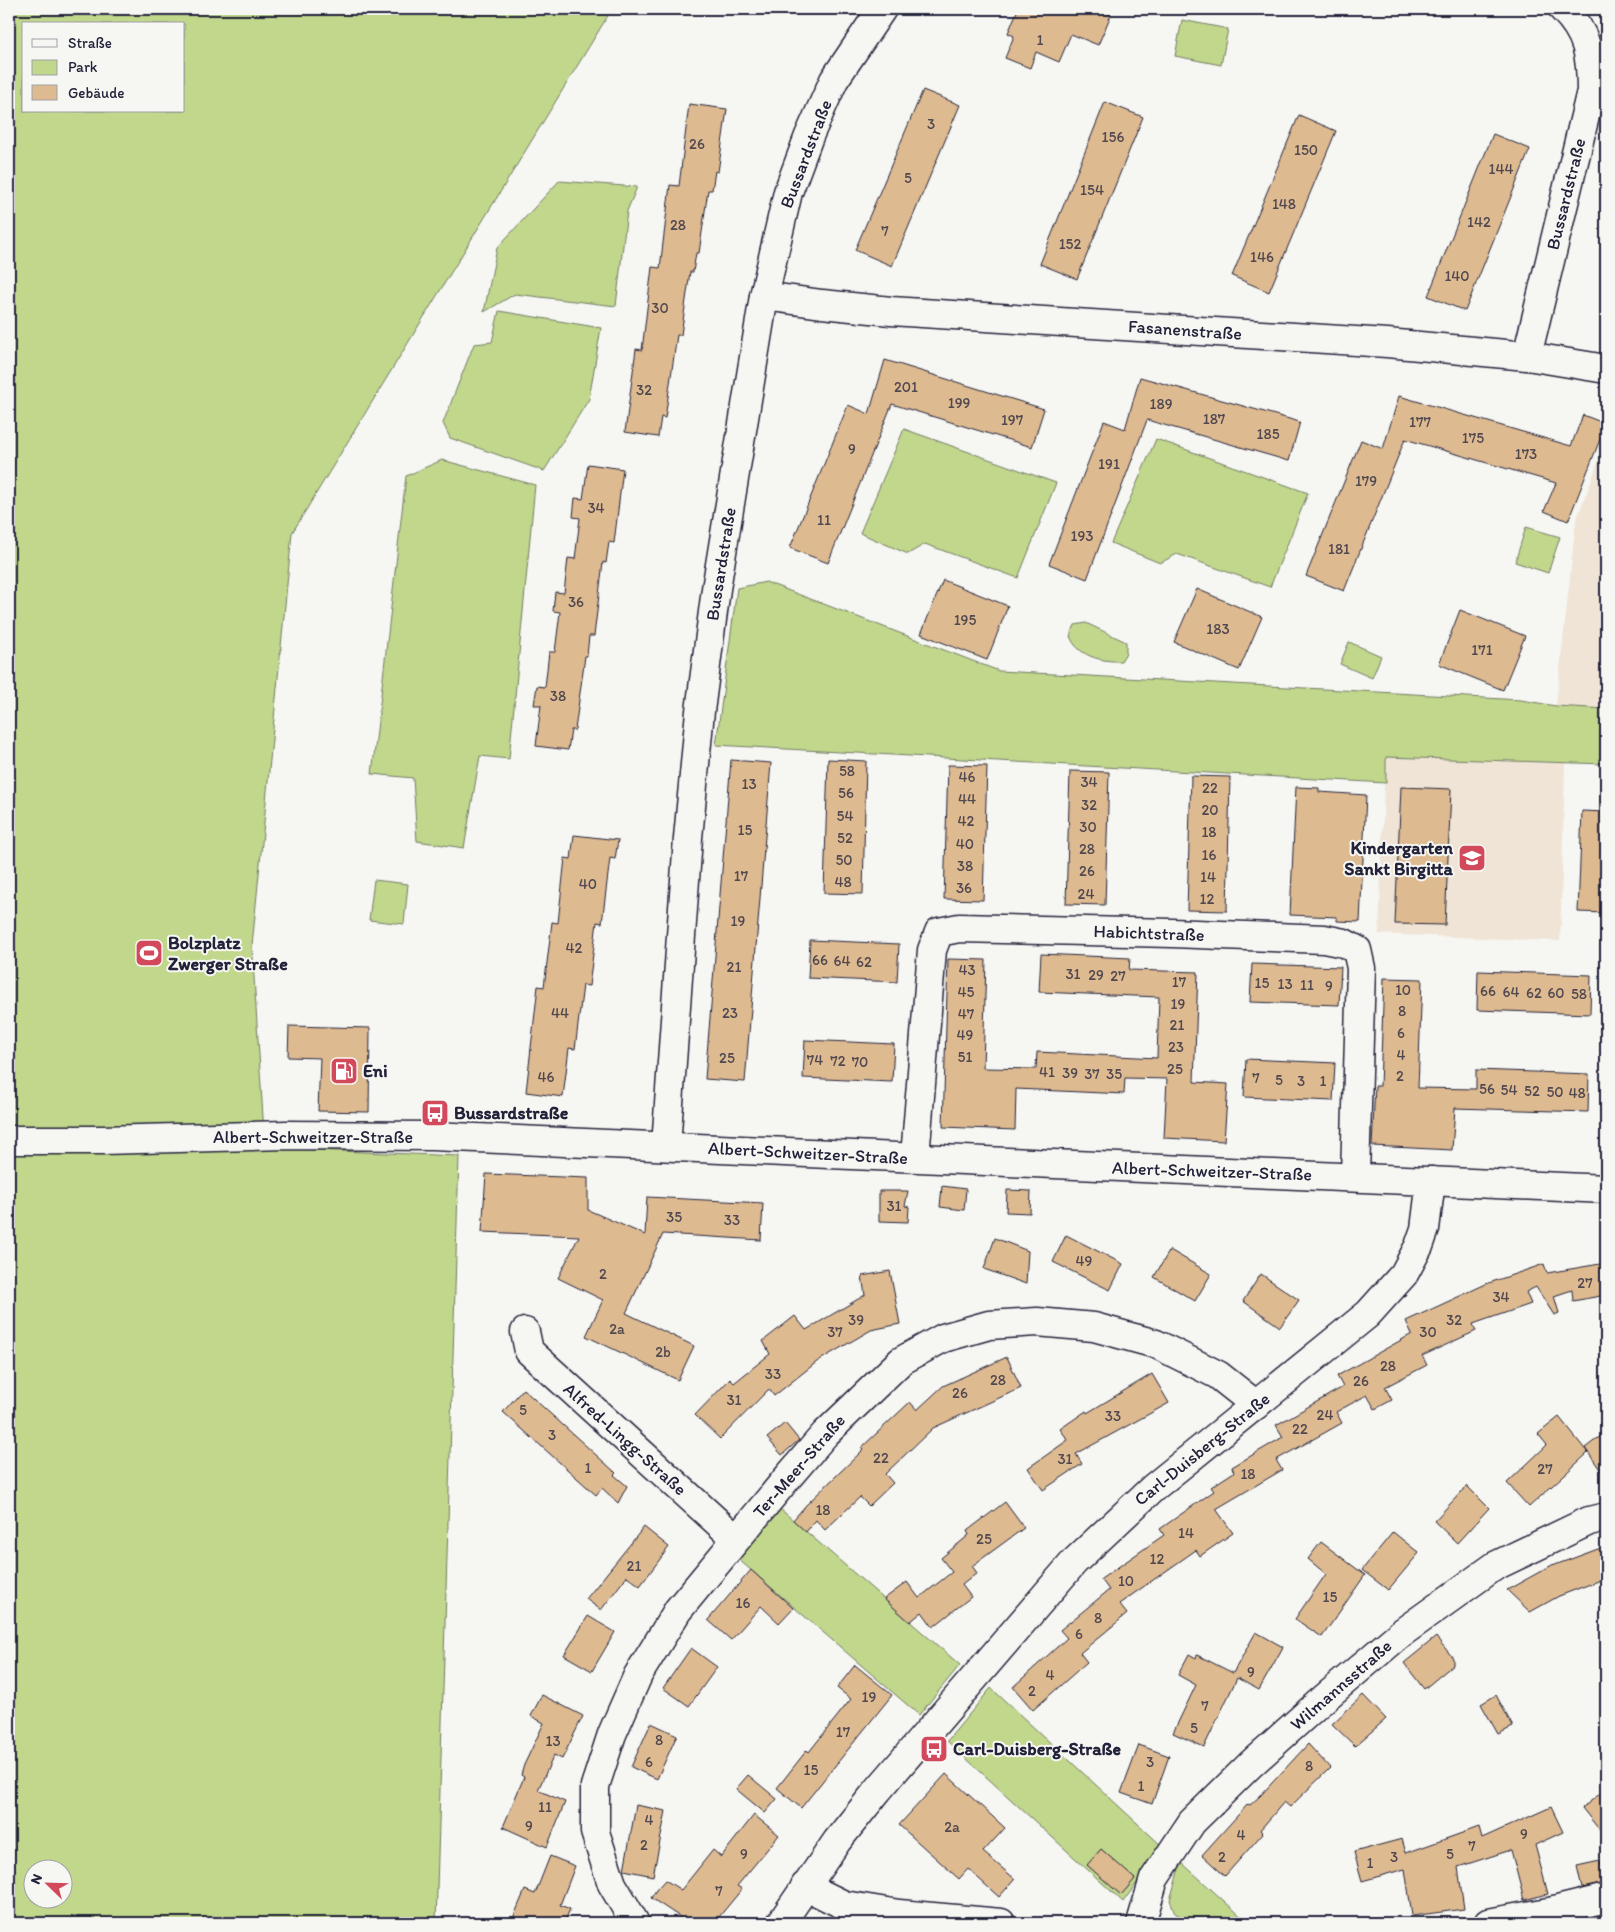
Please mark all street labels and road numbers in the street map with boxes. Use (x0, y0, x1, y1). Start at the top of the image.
street label: Bussardstraße (775, 97, 837, 211)
street label: Bussardstraße (1541, 136, 1591, 252)
street label: Fasanenstraße (1127, 315, 1243, 345)
street label: Bussardstraße (701, 506, 741, 622)
street label: Habichtstraße (1093, 920, 1205, 946)
street label: Albert-Schweitzer-Straße (213, 1126, 413, 1148)
street label: Albert-Schweitzer-Straße (708, 1137, 908, 1169)
street label: Albert-Schweitzer-Straße (1112, 1157, 1312, 1185)
street label: Alfred-Lingg-Straße (559, 1378, 691, 1500)
street label: Carl-Duisberg-Straße (1130, 1388, 1274, 1510)
street label: Ter-Meer-Straße (748, 1410, 850, 1522)
street label: Wilmannsstraße (1286, 1635, 1396, 1735)

